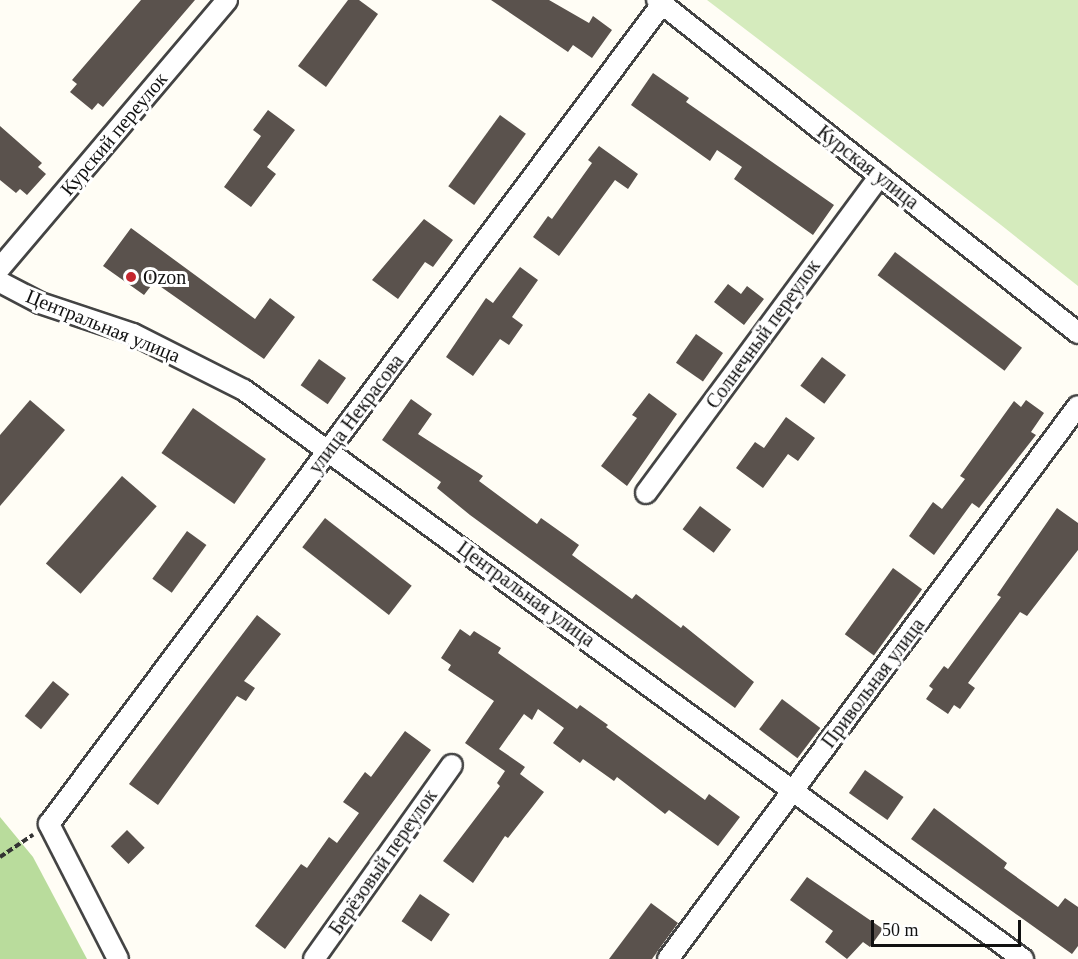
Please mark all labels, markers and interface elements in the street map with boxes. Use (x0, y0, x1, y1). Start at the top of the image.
street label: Курский переулок (55, 67, 173, 201)
street label: Курская улица (812, 120, 924, 214)
street label: Солнечный переулок (701, 255, 825, 413)
place label: Ozon (143, 265, 186, 289)
marker: Ozon (124, 270, 138, 284)
street label: Центральная улица (22, 284, 184, 368)
street label: улица Некрасова (303, 350, 409, 478)
street label: Центральная улица (452, 536, 600, 652)
street label: Привольная улица (816, 613, 930, 753)
street label: Берёзовый переулок (324, 785, 442, 939)
scale bar (874, 908, 1024, 946)
text: 50 m (882, 920, 919, 940)

